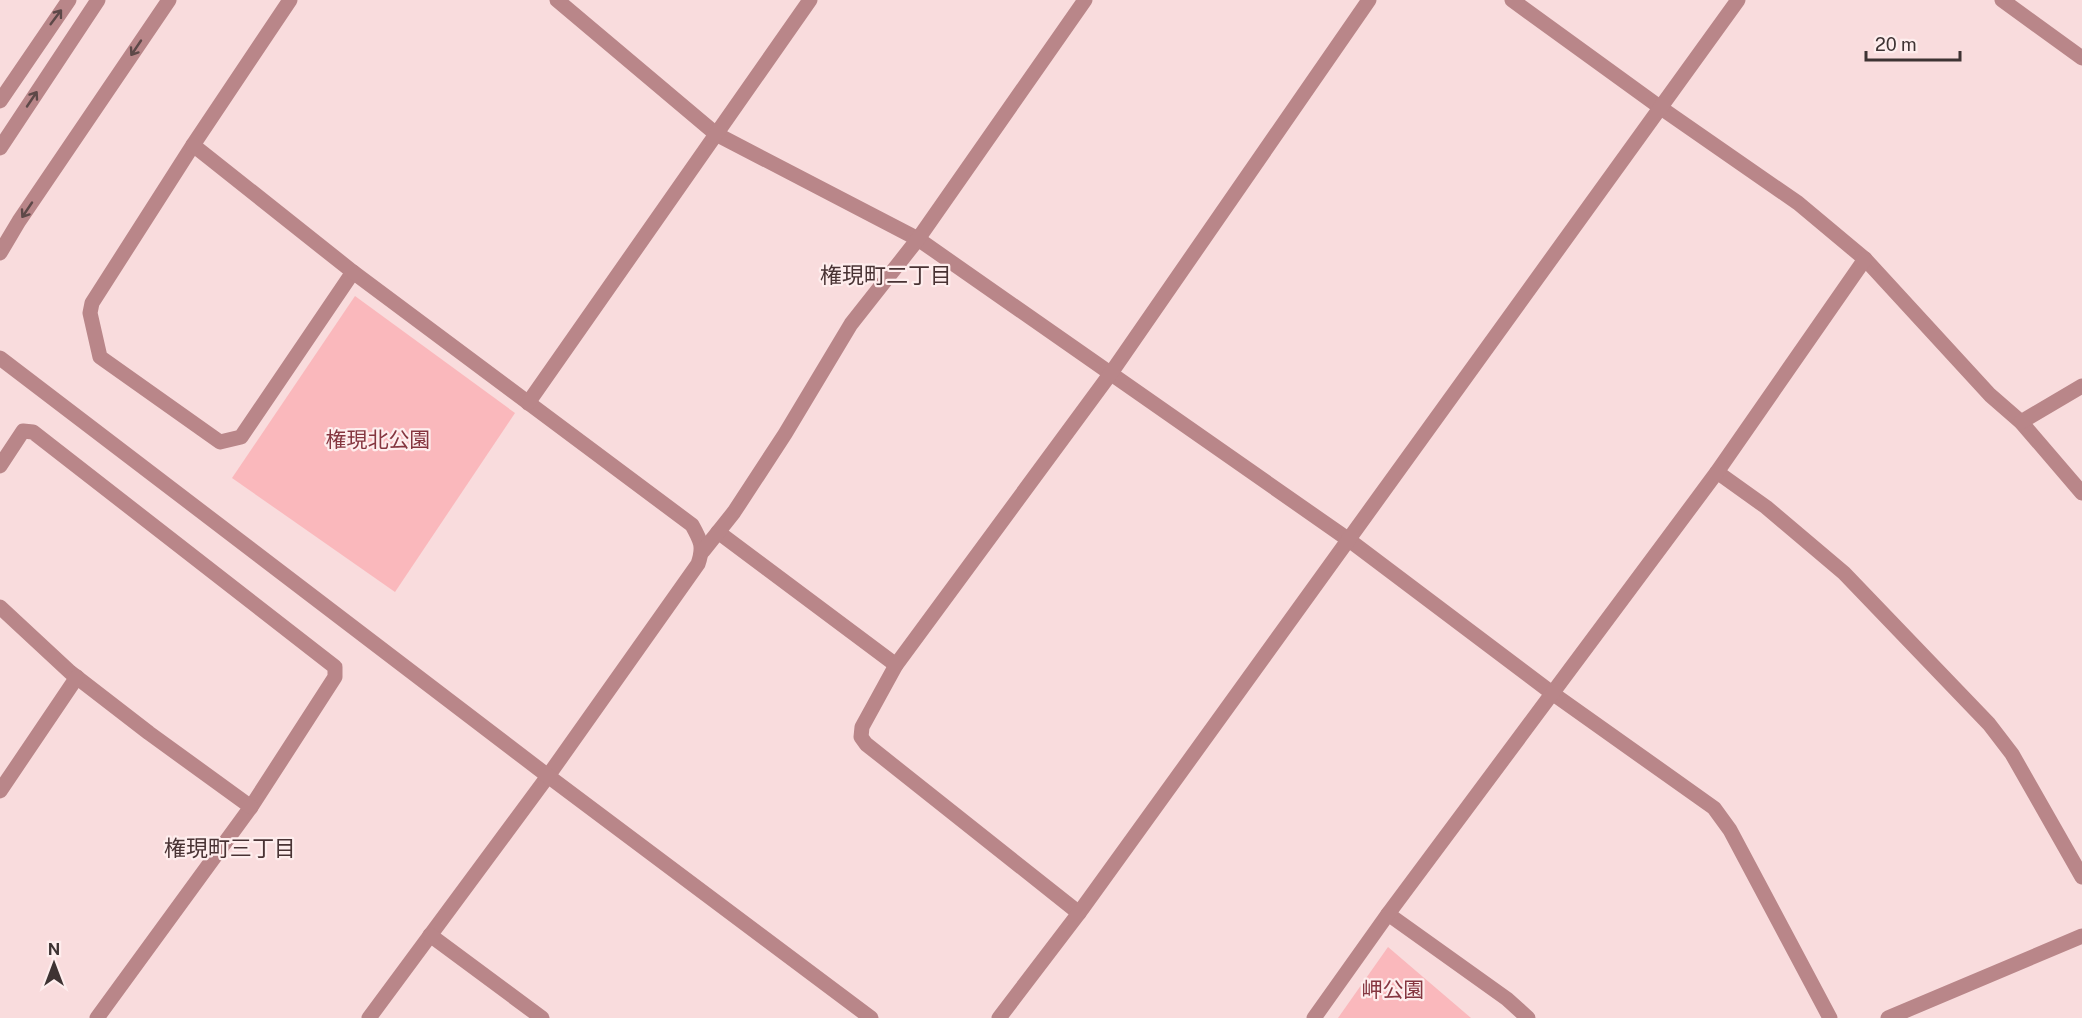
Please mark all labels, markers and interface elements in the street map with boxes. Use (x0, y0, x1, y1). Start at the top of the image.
one-way arrow (50, 10, 63, 26)
scale bar (1866, 24, 1960, 62)
text: 20 m (1875, 34, 1917, 55)
one-way arrow (130, 40, 142, 56)
one-way arrow (26, 91, 39, 108)
one-way arrow (21, 201, 33, 217)
district label: 権現町二丁目 (820, 262, 952, 288)
park label: 権現北公園 (326, 427, 431, 452)
district label: 権現町三丁目 (164, 835, 296, 861)
north arrow (24, 934, 84, 994)
text: N (48, 940, 60, 959)
park label: 岬公園 (1362, 977, 1425, 1002)

